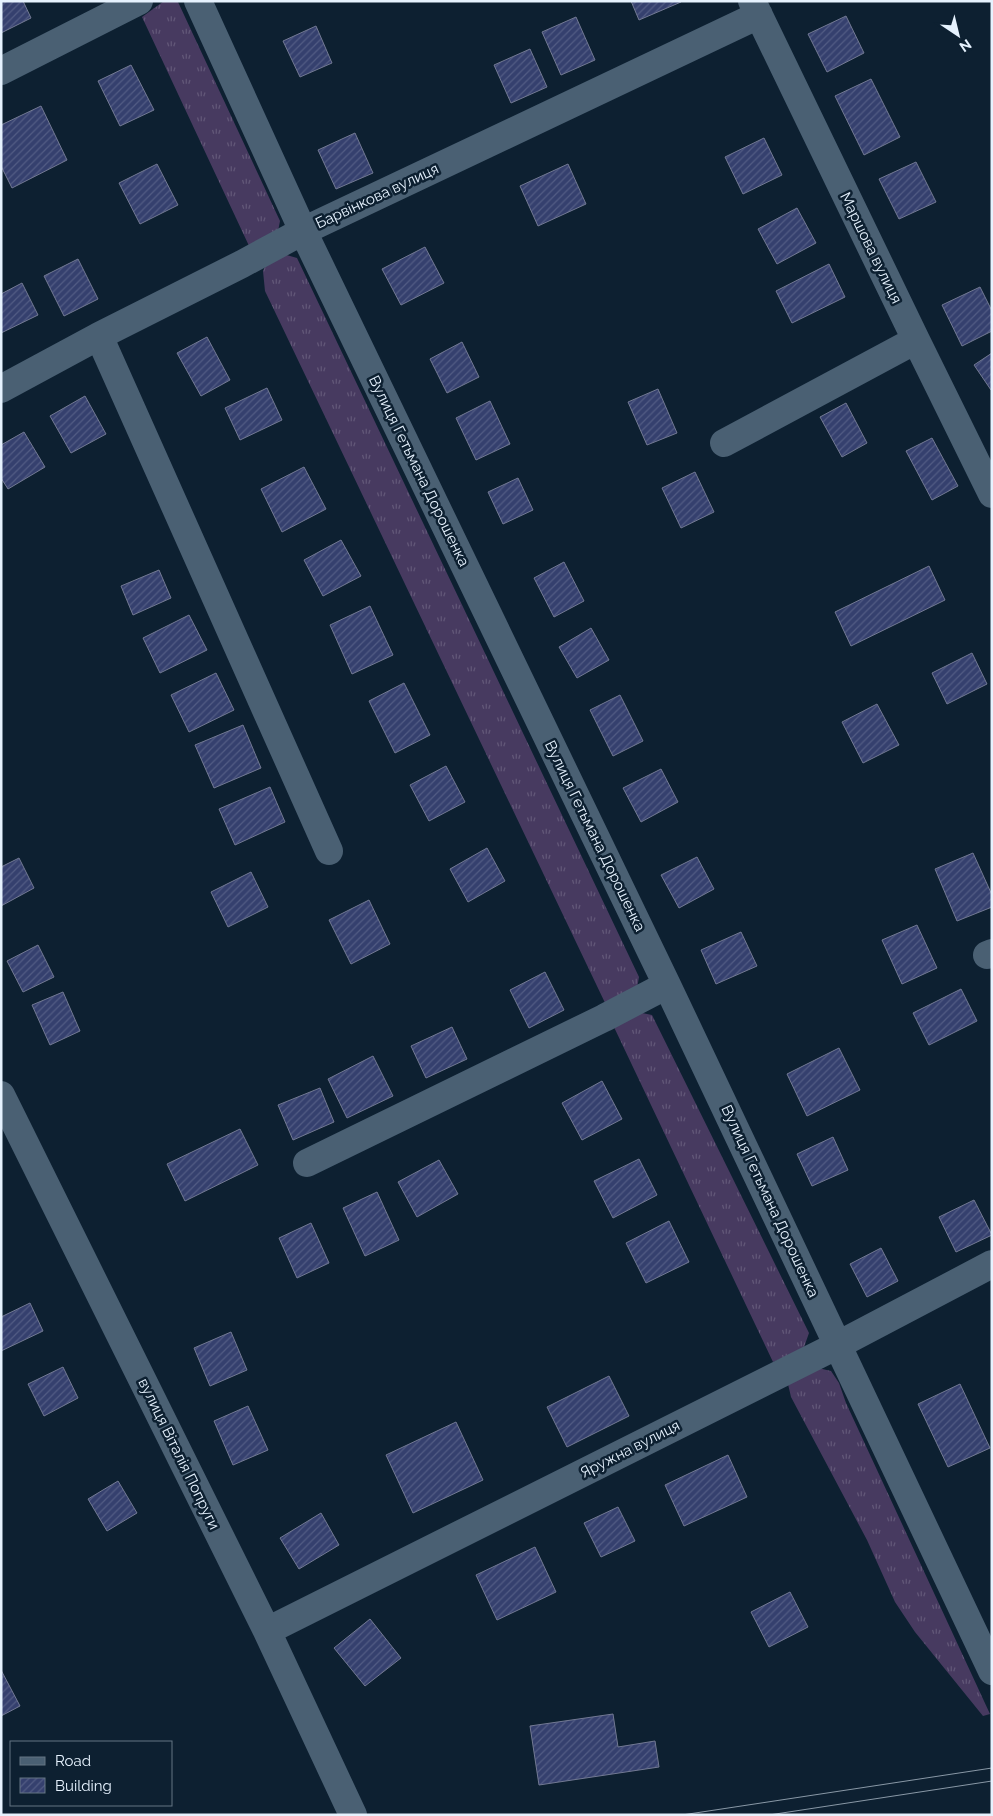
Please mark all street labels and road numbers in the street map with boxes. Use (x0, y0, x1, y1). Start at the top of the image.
street label: Барвінкова вулиця (313, 160, 441, 232)
street label: Маршова вулиця (836, 189, 906, 307)
street label: Вулиця Гетьмана Дорошенка (365, 373, 473, 569)
street label: Вулиця Гетьмана Дорошенка (541, 738, 649, 934)
street label: Вулиця Гетьмана Дорошенка (717, 1102, 823, 1300)
street label: вулиця Віталія Попруги (135, 1375, 223, 1533)
street label: Яружна вулиця (577, 1416, 683, 1482)

